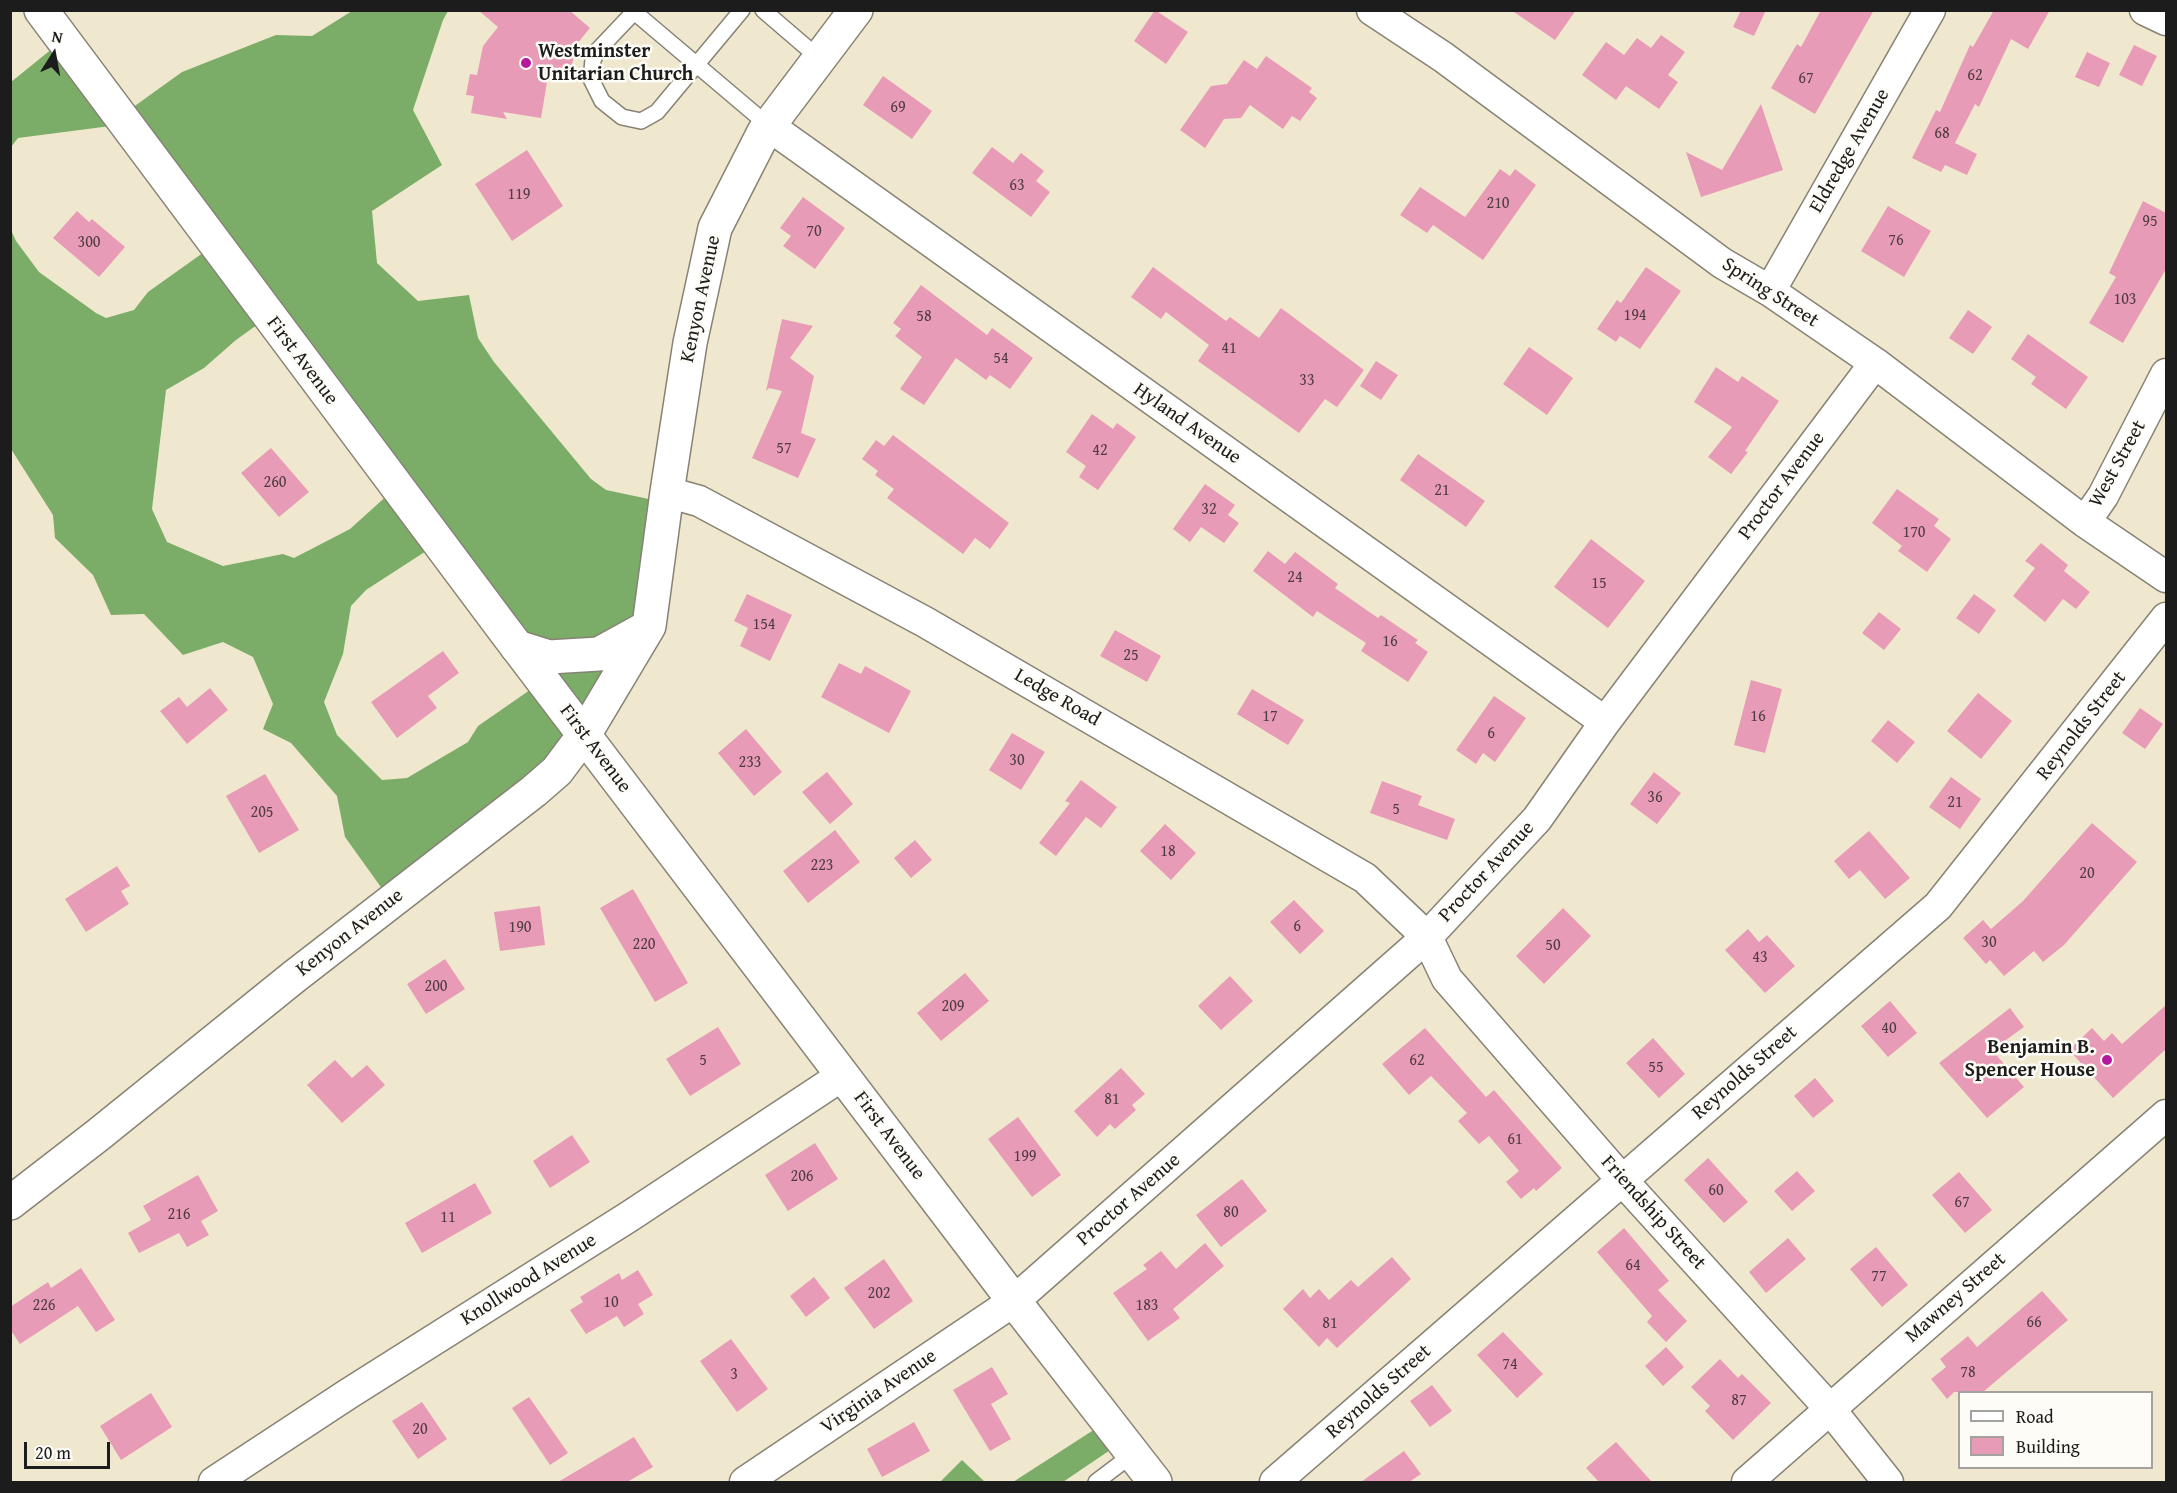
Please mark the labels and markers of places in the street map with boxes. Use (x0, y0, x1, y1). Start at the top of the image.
place label: Westminster Unitarian Church (538, 40, 693, 87)
marker: Westminster Unitarian Church (519, 56, 533, 70)
place label: Benjamin B. Spencer House (1964, 1036, 2095, 1083)
marker: Benjamin B. Spencer House (2100, 1053, 2114, 1067)

